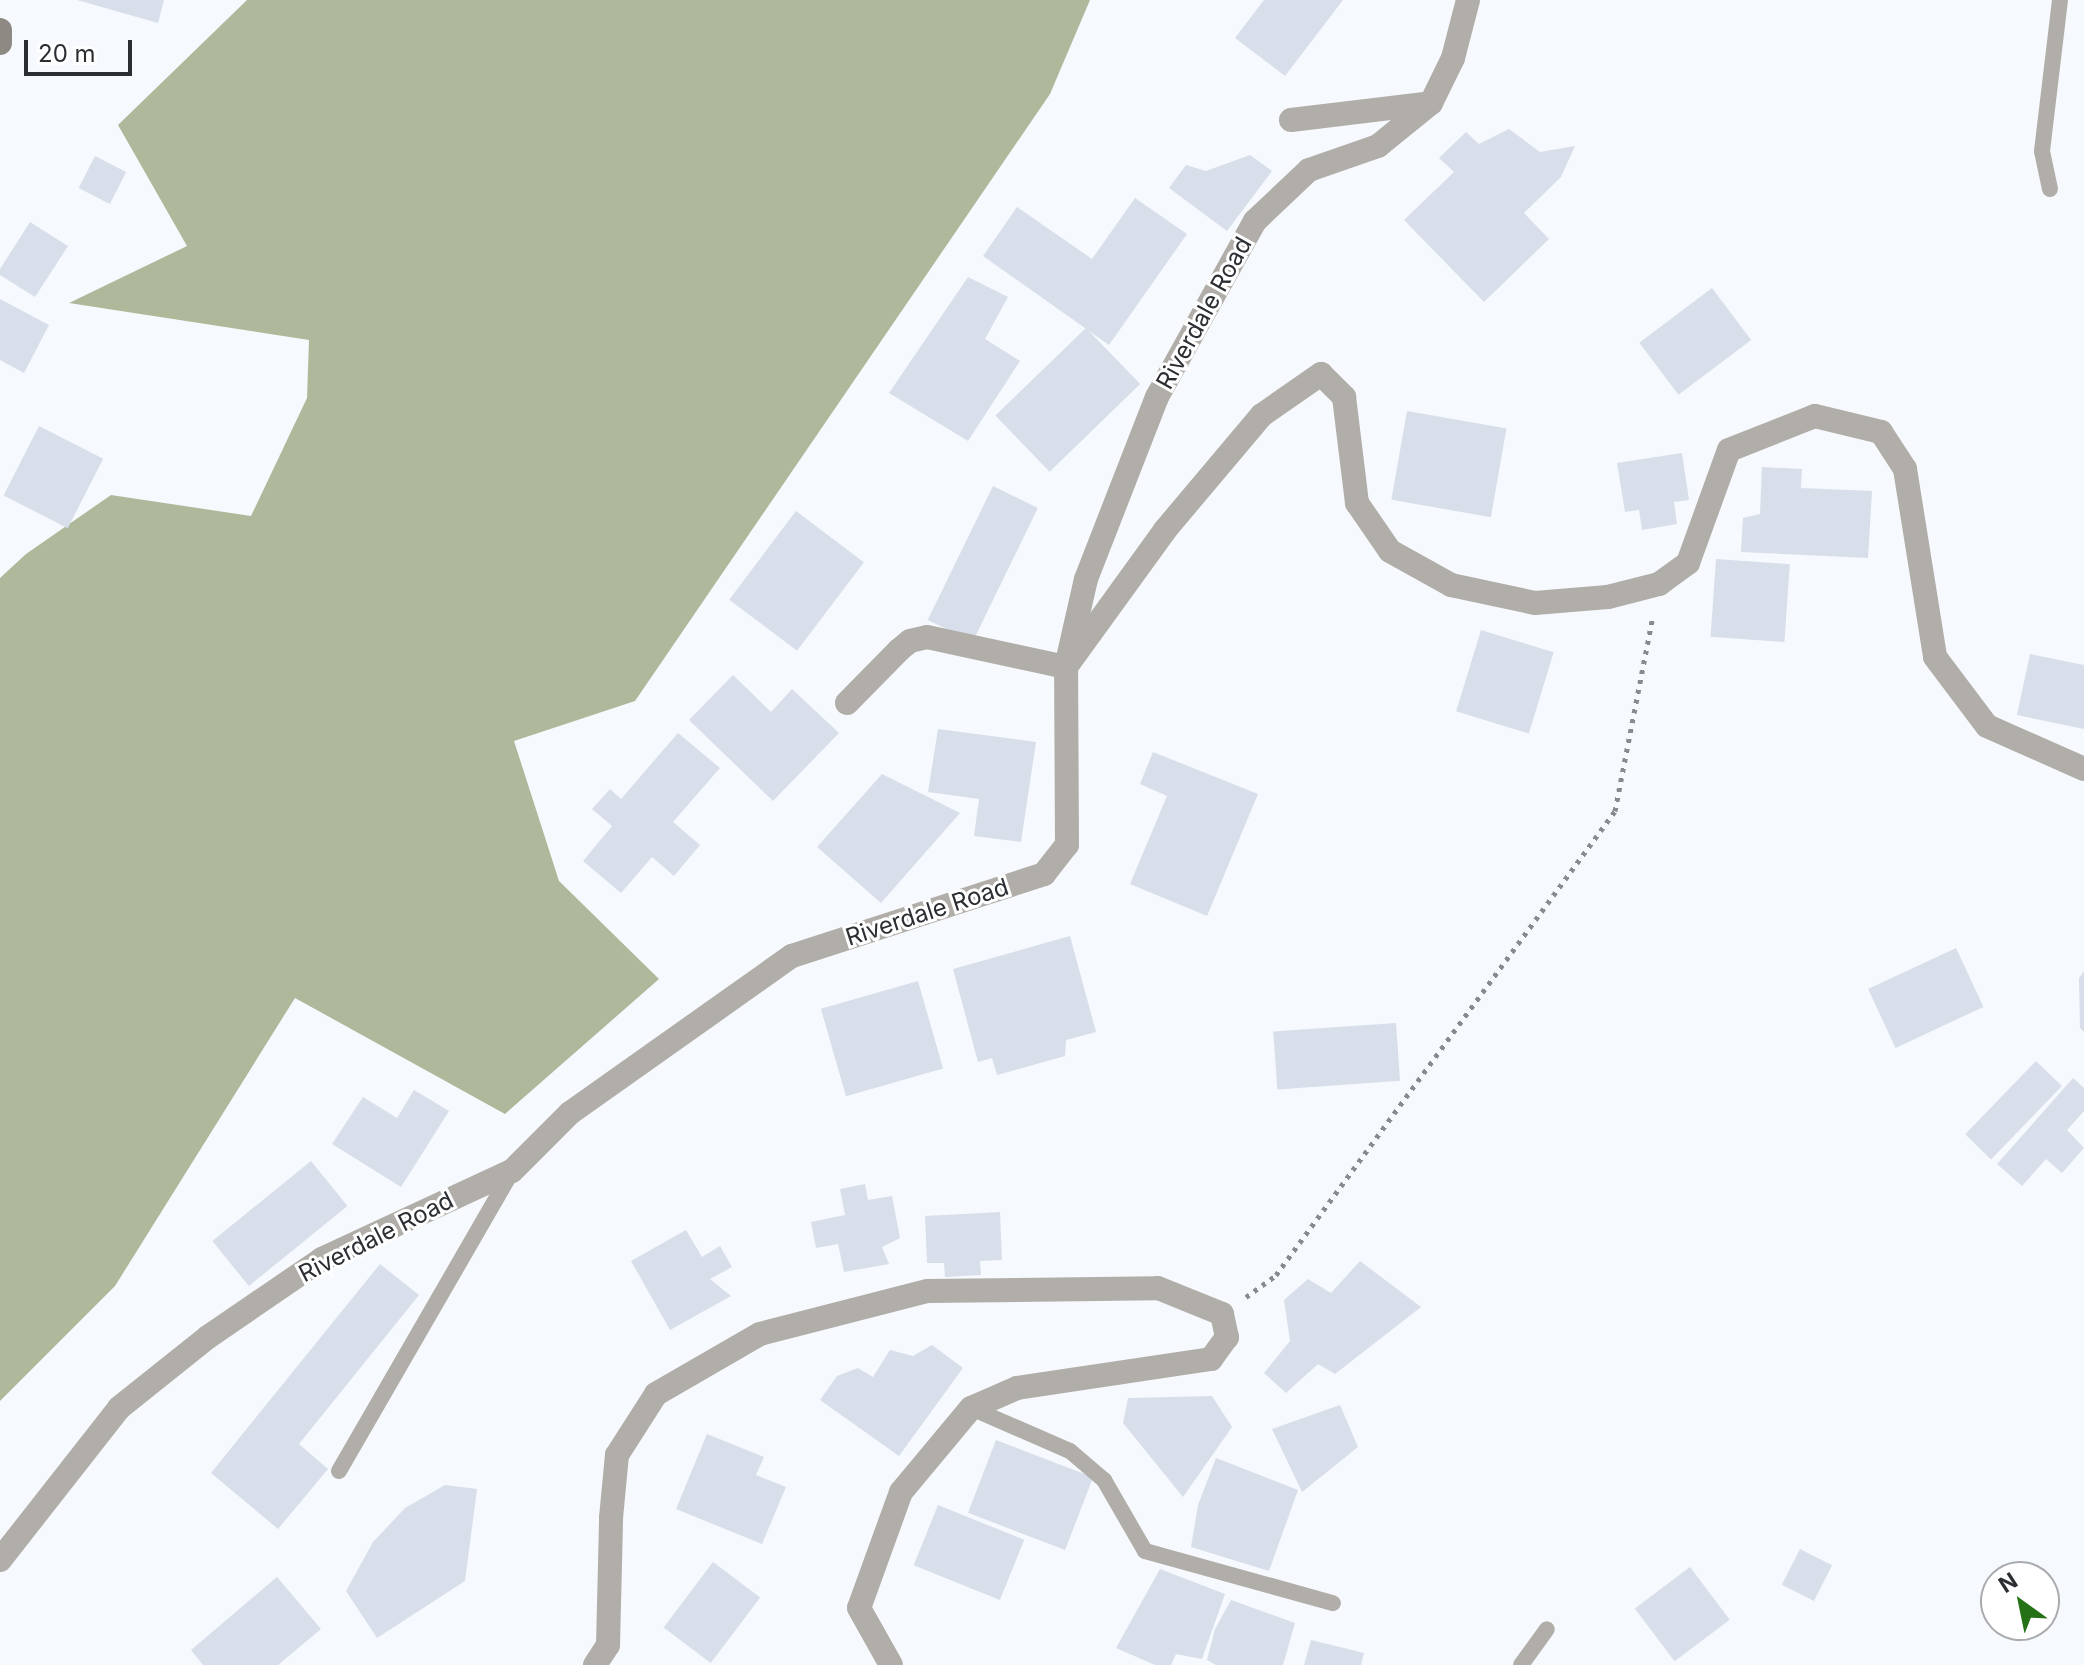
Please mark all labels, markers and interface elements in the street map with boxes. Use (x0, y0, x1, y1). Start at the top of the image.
scale bar (28, 24, 136, 74)
text: 20 m (38, 39, 96, 68)
street label: Riverdale Road (1150, 232, 1258, 394)
street label: Riverdale Road (842, 872, 1012, 952)
street label: Riverdale Road (294, 1186, 458, 1288)
north arrow (1980, 1561, 2060, 1641)
text: N (1994, 1567, 2022, 1598)

